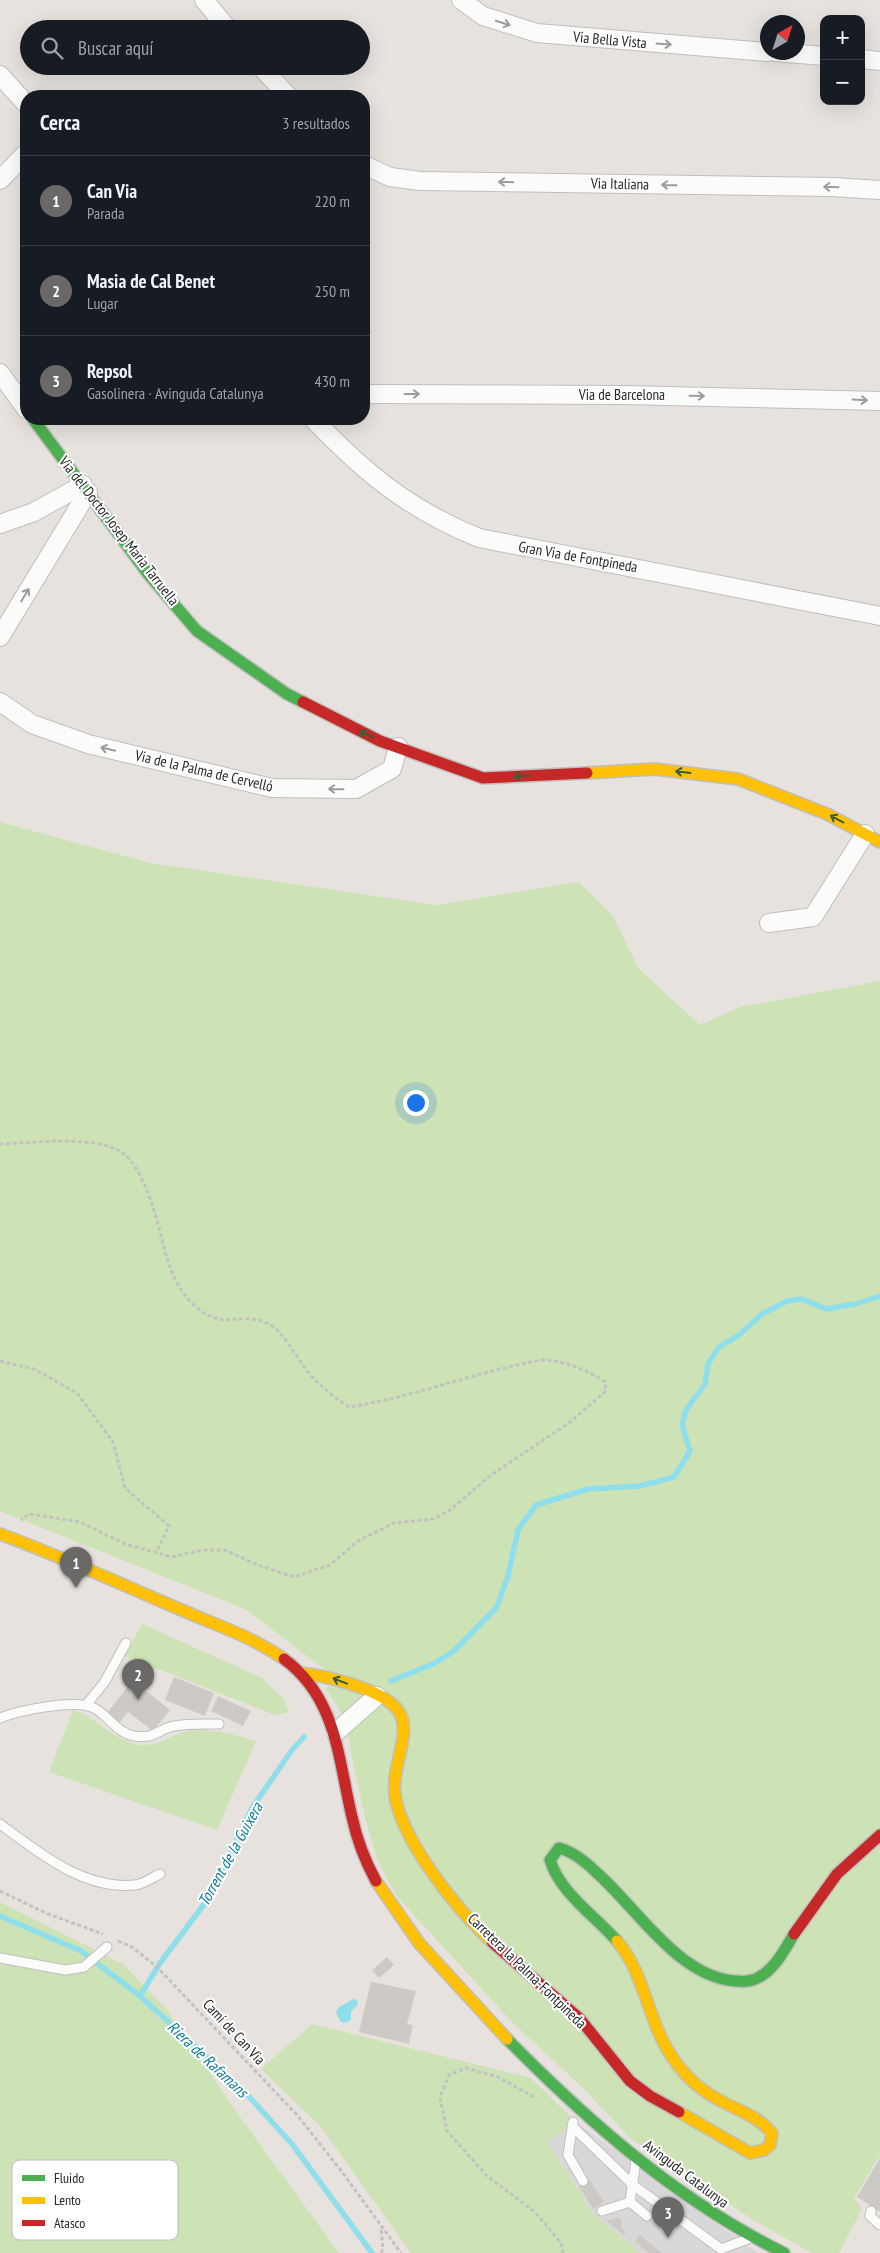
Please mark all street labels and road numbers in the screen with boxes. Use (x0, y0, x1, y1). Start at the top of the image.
street label: Via Bella Vista (571, 27, 648, 52)
street label: Via Italiana (590, 173, 649, 194)
street label: Via de Barcelona (578, 385, 665, 404)
street label: Via del Doctor Josep Maria Tarruella (55, 451, 184, 609)
street label: Gran Via de Fontpineda (517, 537, 639, 576)
street label: Via de la Palma de Cervelló (132, 745, 275, 796)
street label: Carretera la Palma-Fontpineda (464, 1909, 591, 2032)
street label: Camí de Can Via (199, 1995, 270, 2069)
street label: Avinguda Catalunya (640, 2135, 733, 2212)

